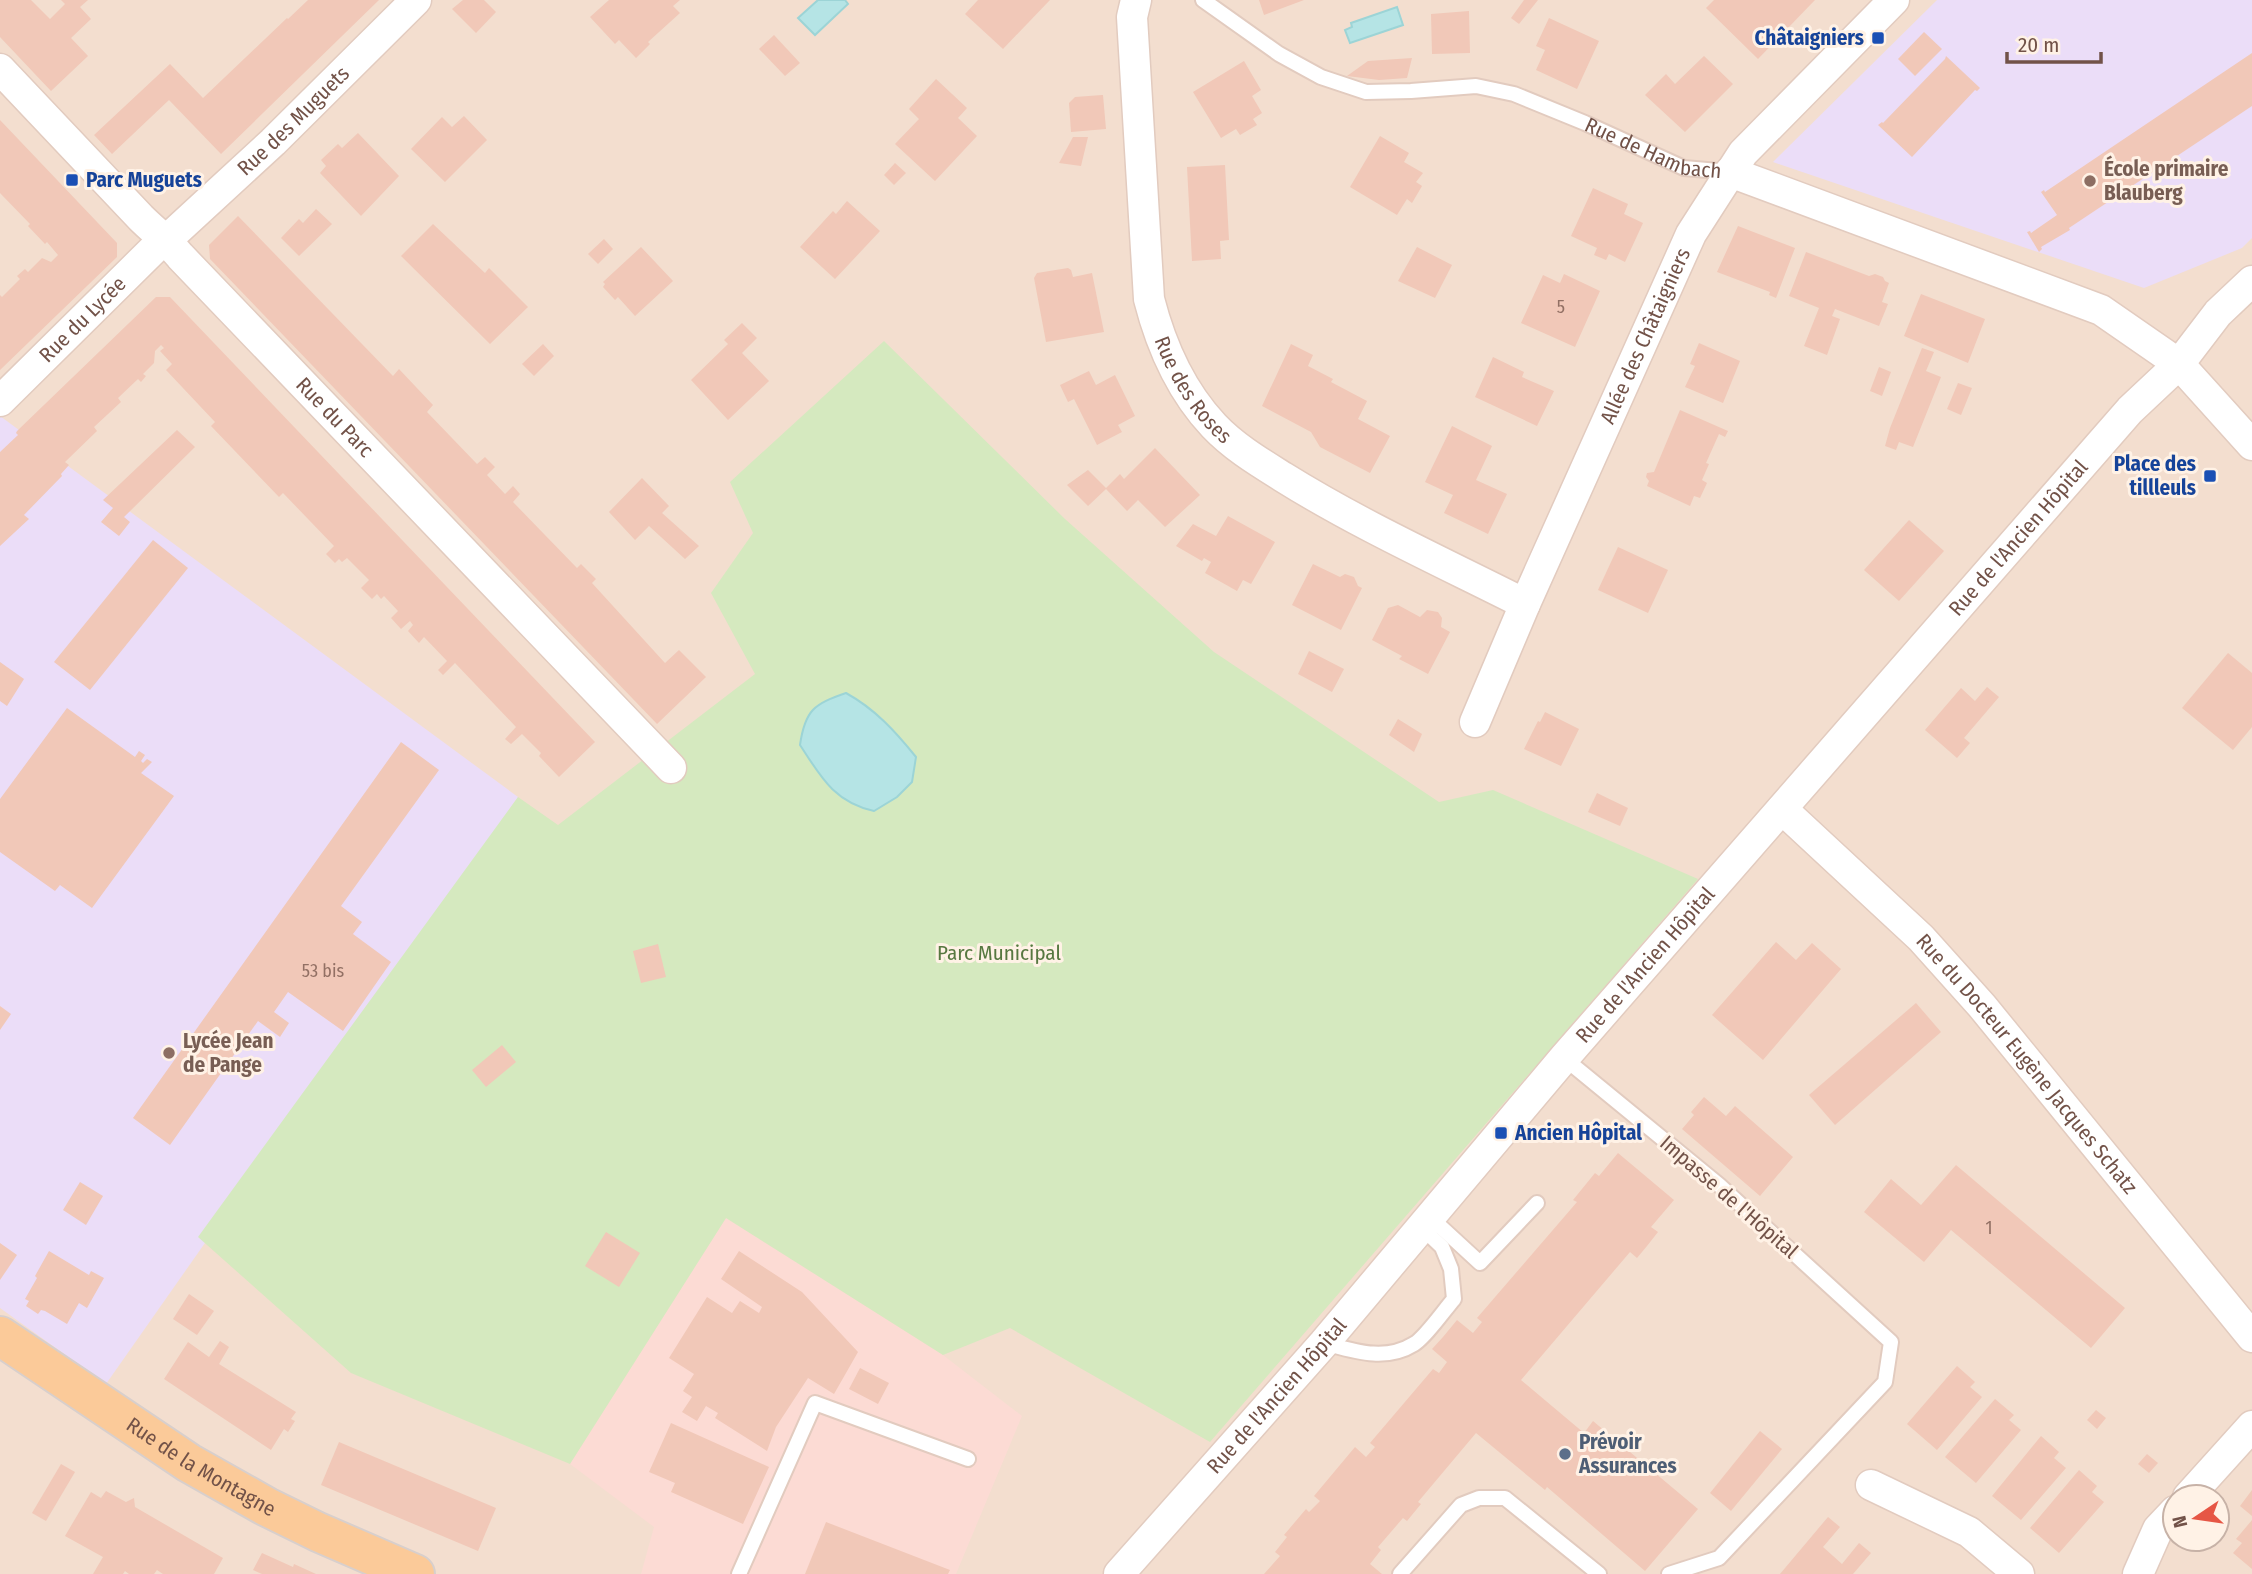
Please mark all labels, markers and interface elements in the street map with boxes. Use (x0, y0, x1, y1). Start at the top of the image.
scale bar (2007, 21, 2102, 65)
place label: Châtaigniers (1755, 25, 1864, 51)
marker: Châtaigniers (1870, 30, 1886, 46)
text: 20 m (2018, 32, 2059, 58)
street label: Rue des Muguets (232, 61, 355, 181)
street label: Rue de Hambach (1581, 112, 1722, 184)
place label: École primaire Blauberg (2104, 155, 2229, 206)
place label: Parc Muguets (86, 167, 202, 193)
marker: Parc Muguets (64, 172, 80, 188)
marker: École primaire Blauberg (2082, 173, 2098, 189)
street label: Allée des Châtaigniers (1595, 244, 1696, 428)
street label: Rue du Lycée (34, 271, 131, 368)
house number: 5 (1557, 296, 1565, 318)
street label: Rue des Roses (1149, 333, 1237, 449)
street label: Rue du Parc (290, 372, 379, 463)
place label: Place des tillleuls (2114, 451, 2196, 501)
street label: Rue de l'Ancien Hôpital (1943, 454, 2094, 621)
marker: Place des tillleuls (2202, 468, 2218, 484)
street label: Rue de l'Ancien Hôpital (1570, 881, 1721, 1048)
street label: Rue du Docteur Eugène Jacques Schatz (1910, 928, 2143, 1199)
park label: Parc Municipal (937, 940, 1061, 966)
house number: 53 bis (302, 960, 344, 982)
place label: Lycée Jean de Pange (183, 1028, 274, 1078)
marker: Lycée Jean de Pange (161, 1045, 177, 1061)
place label: Ancien Hôpital (1514, 1120, 1642, 1146)
marker: Ancien Hôpital (1493, 1125, 1509, 1141)
street label: Impasse de l'Hôpital (1655, 1130, 1804, 1264)
house number: 1 (1985, 1217, 1993, 1239)
street label: Rue de l'Ancien Hôpital (1201, 1312, 1353, 1479)
street label: Rue de la Montagne (121, 1412, 280, 1522)
place label: Prévoir Assurances (1578, 1429, 1677, 1479)
marker: Prévoir Assurances (1557, 1446, 1573, 1462)
north arrow (2161, 1483, 2231, 1553)
text: N (2167, 1514, 2192, 1530)

